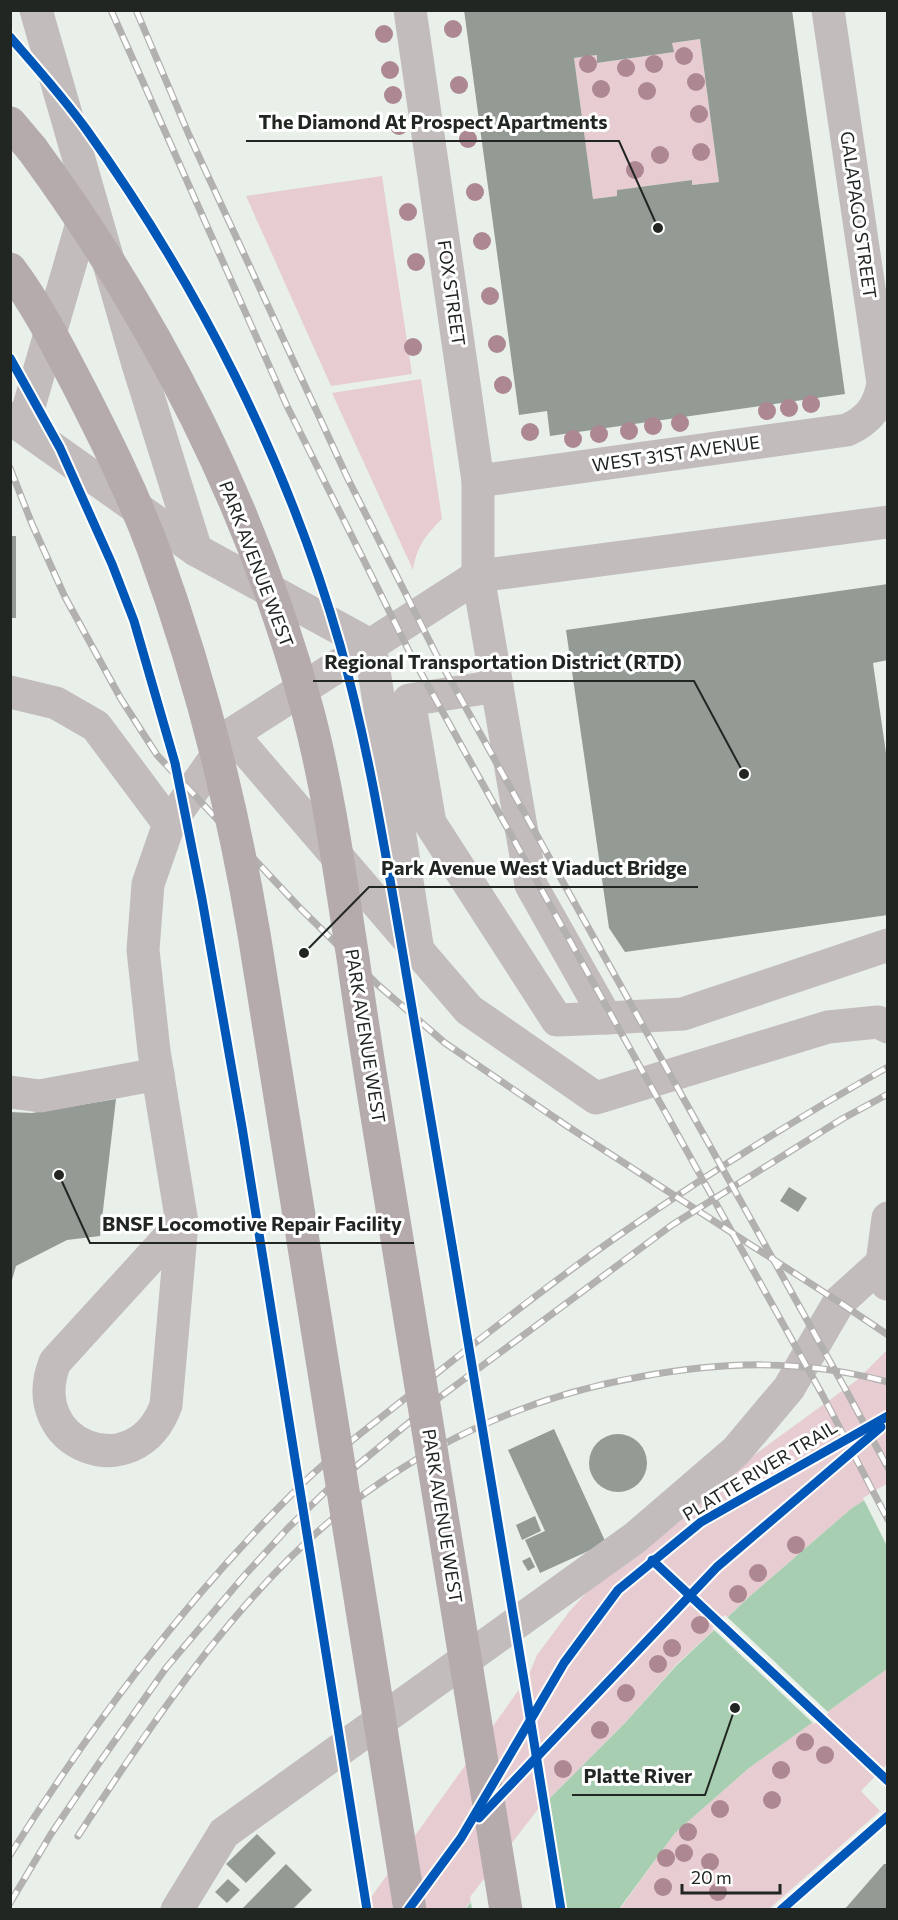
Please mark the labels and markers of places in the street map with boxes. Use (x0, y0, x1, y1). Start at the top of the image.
callout: The Diamond At Prospect Apartments (246, 103, 619, 141)
callout: Regional Transportation District (RTD) (313, 643, 694, 681)
callout: Park Avenue West Viaduct Bridge (369, 849, 698, 887)
callout: BNSF Locomotive Repair Facility (90, 1205, 414, 1243)
callout: Platte River (572, 1757, 705, 1795)

